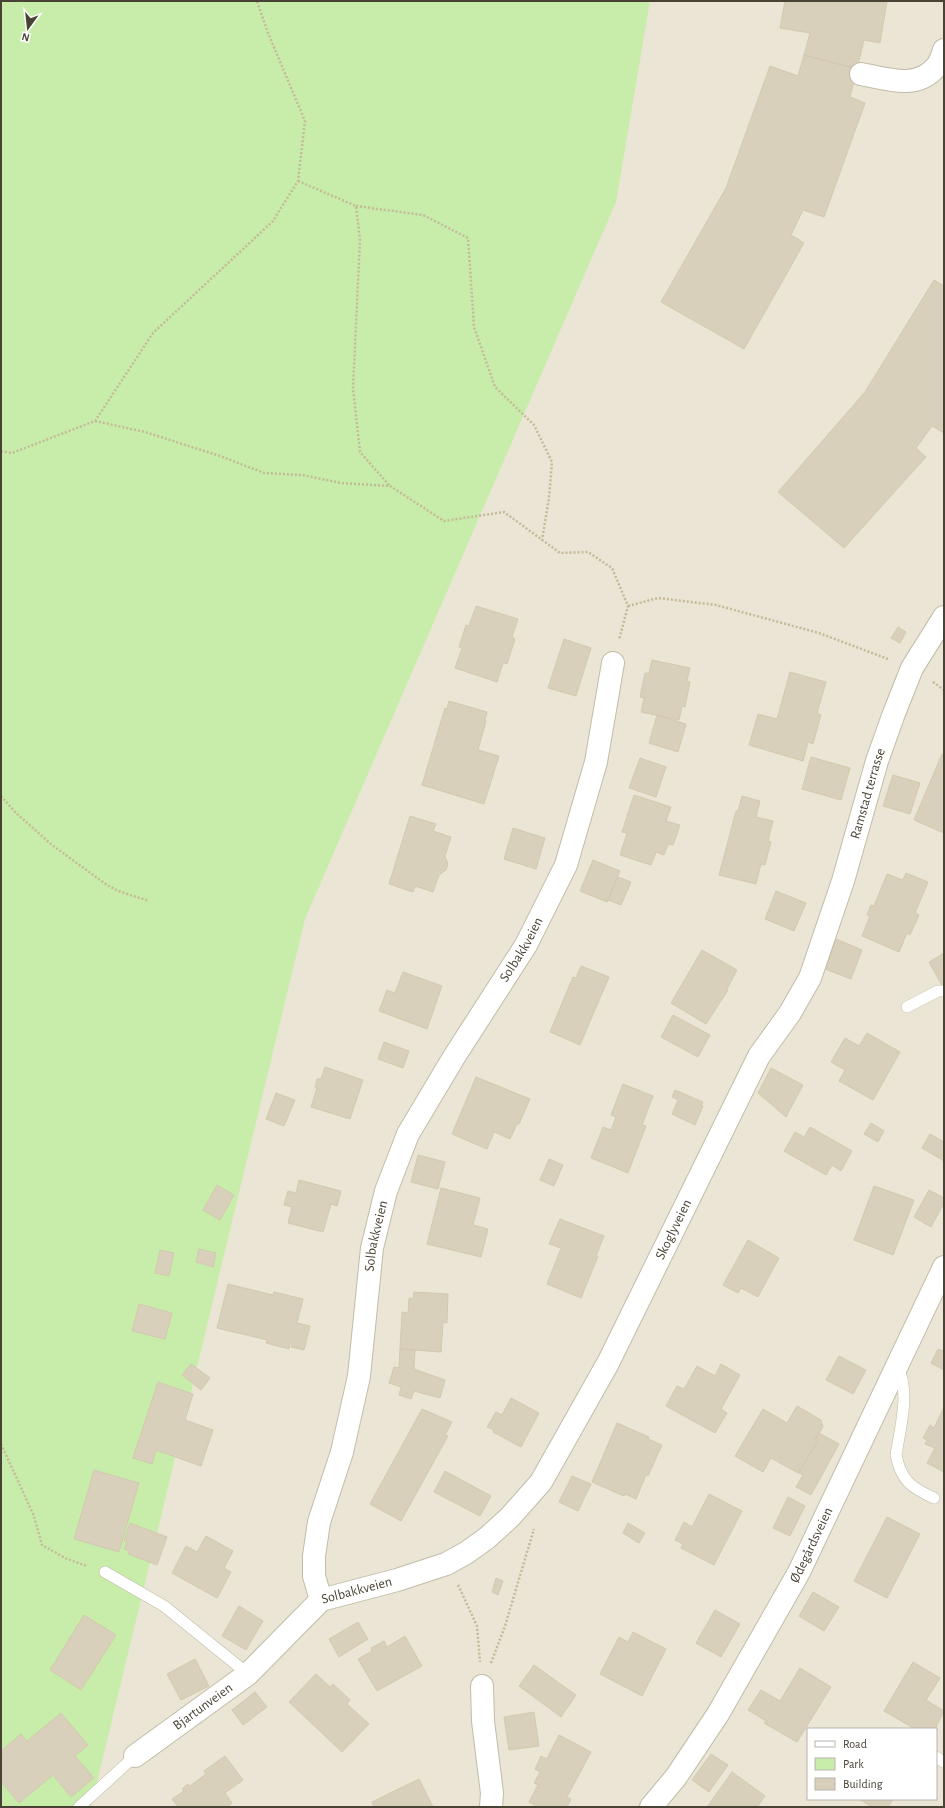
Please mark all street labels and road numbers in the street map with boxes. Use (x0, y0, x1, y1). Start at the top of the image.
street label: Ramstad terrasse (848, 746, 888, 841)
street label: Solbakkveien (497, 915, 546, 984)
street label: Skoglyveien (653, 1197, 694, 1262)
street label: Solbakkveien (363, 1199, 390, 1272)
street label: Ødegårdsveien (787, 1505, 836, 1585)
street label: Solbakkveien (320, 1575, 394, 1607)
street label: Bjartunveien (171, 1680, 235, 1733)

